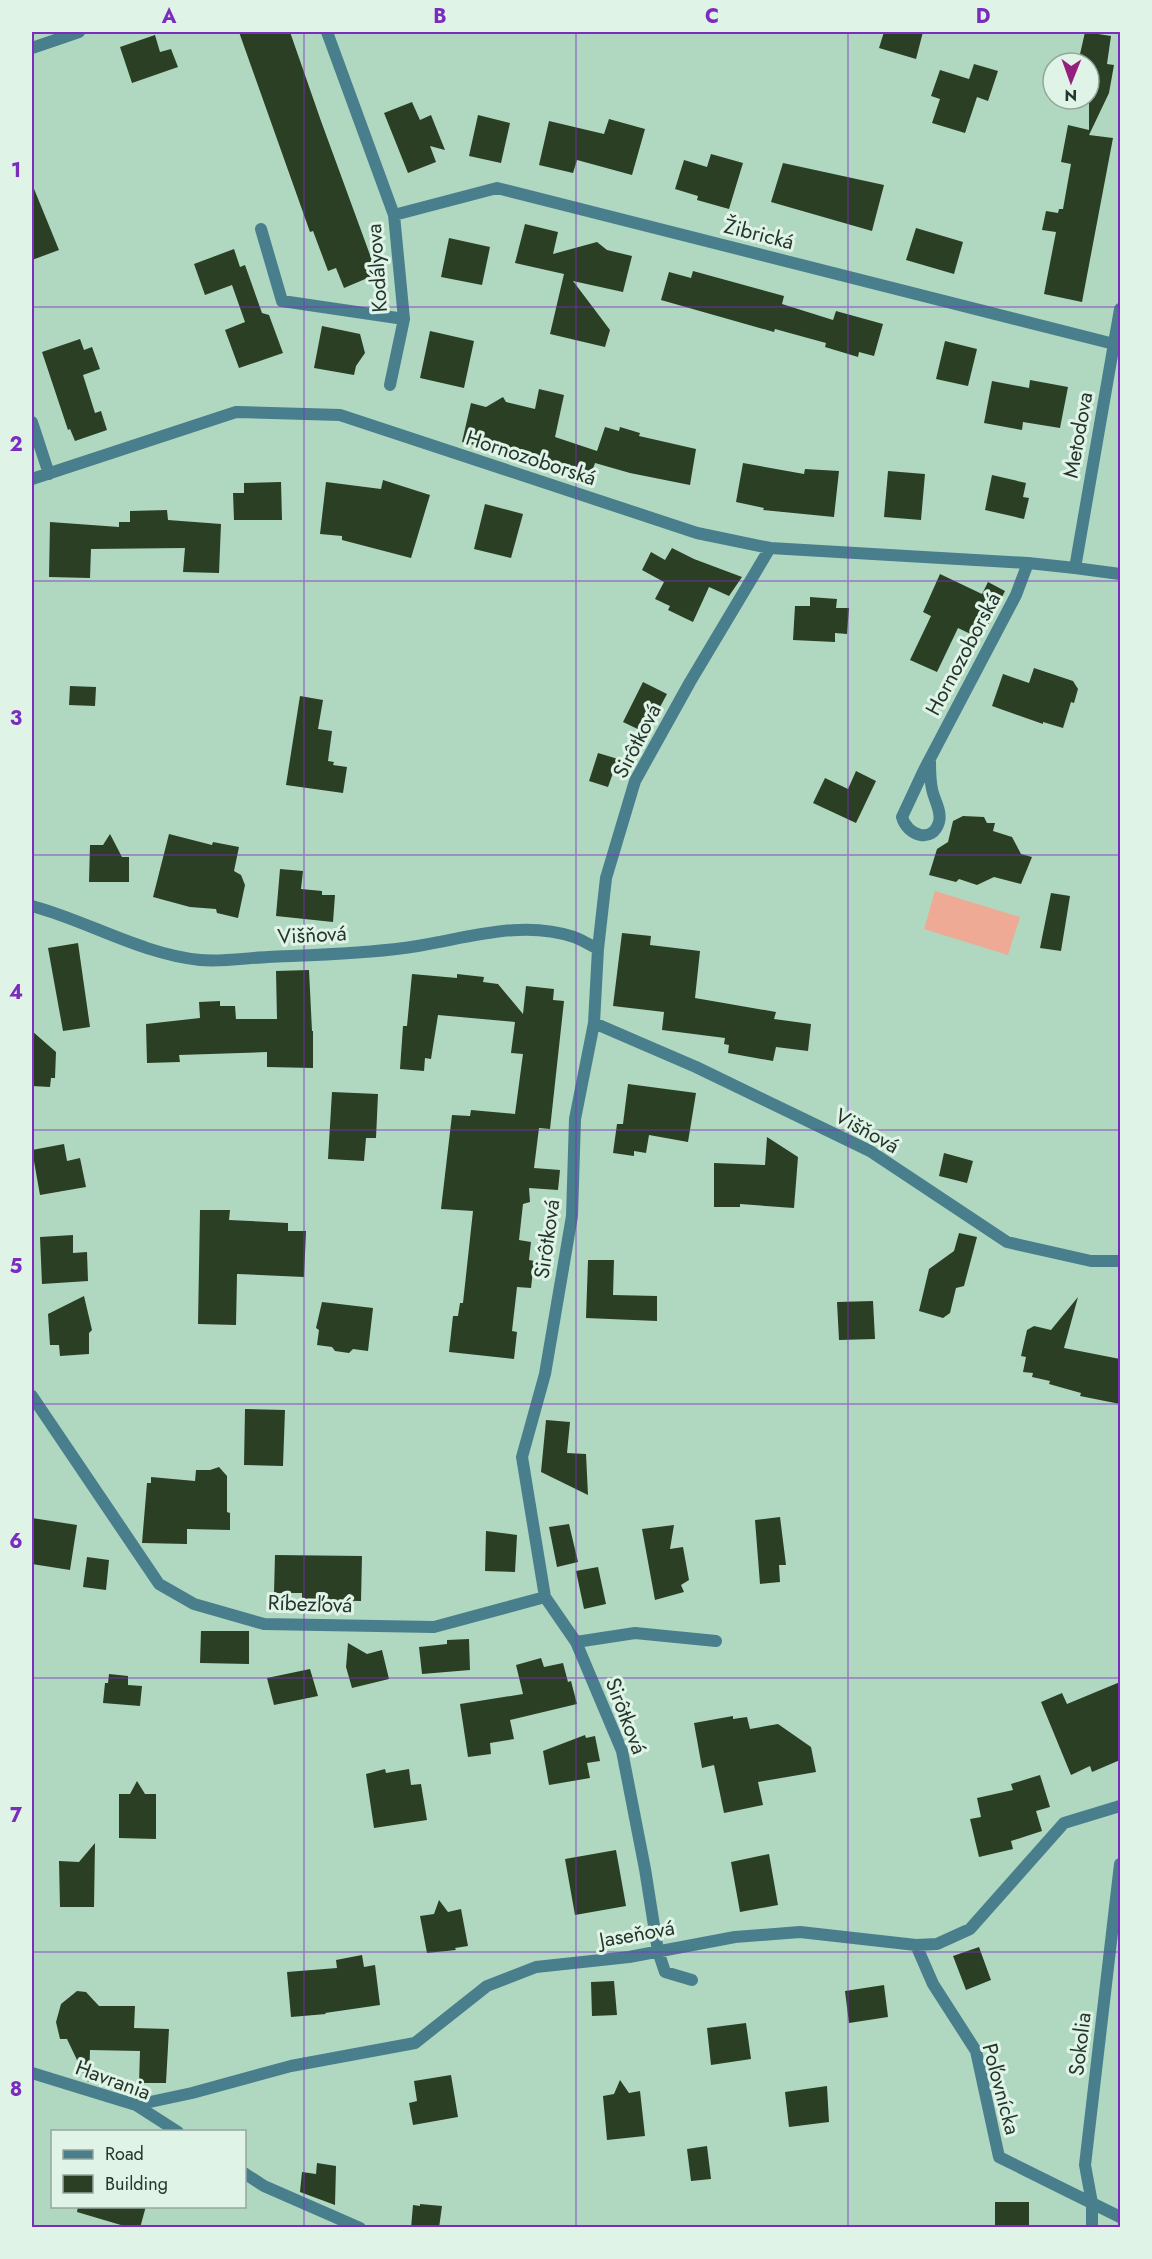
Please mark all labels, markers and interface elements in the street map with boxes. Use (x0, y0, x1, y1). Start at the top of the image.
text: A (161, 2, 177, 31)
text: B (433, 2, 447, 31)
text: C (705, 2, 719, 31)
text: D (976, 2, 990, 31)
north arrow (1041, 51, 1101, 111)
text: N (1064, 84, 1077, 107)
text: 1 (11, 156, 21, 185)
street label: Žibrická (721, 211, 797, 257)
street label: Kodályova (359, 223, 395, 313)
street label: Metodova (1056, 390, 1100, 480)
street label: Hornozoborská (462, 423, 600, 493)
text: 2 (9, 430, 23, 459)
street label: Hornozoborská (918, 587, 1008, 721)
street label: Sirôtková (606, 699, 668, 783)
text: 3 (10, 704, 22, 733)
street label: Višňová (277, 918, 347, 952)
text: 4 (9, 978, 23, 1007)
street label: Višňová (829, 1101, 905, 1161)
street label: Sirôtková (527, 1197, 567, 1281)
text: 5 (10, 1252, 23, 1281)
text: 6 (9, 1527, 23, 1556)
street label: Ríbezľová (267, 1588, 353, 1620)
street label: Sirôtková (598, 1673, 654, 1759)
text: 7 (10, 1801, 23, 1830)
street label: Jaseňová (594, 1913, 677, 1956)
street label: Sokolia (1061, 2011, 1099, 2077)
street label: Poľovnícka (974, 2040, 1028, 2138)
street label: Havrania (71, 2053, 155, 2107)
text: 8 (10, 2075, 22, 2104)
legend (51, 2130, 246, 2208)
text: Road (105, 2141, 144, 2167)
text: Building (105, 2171, 168, 2197)

